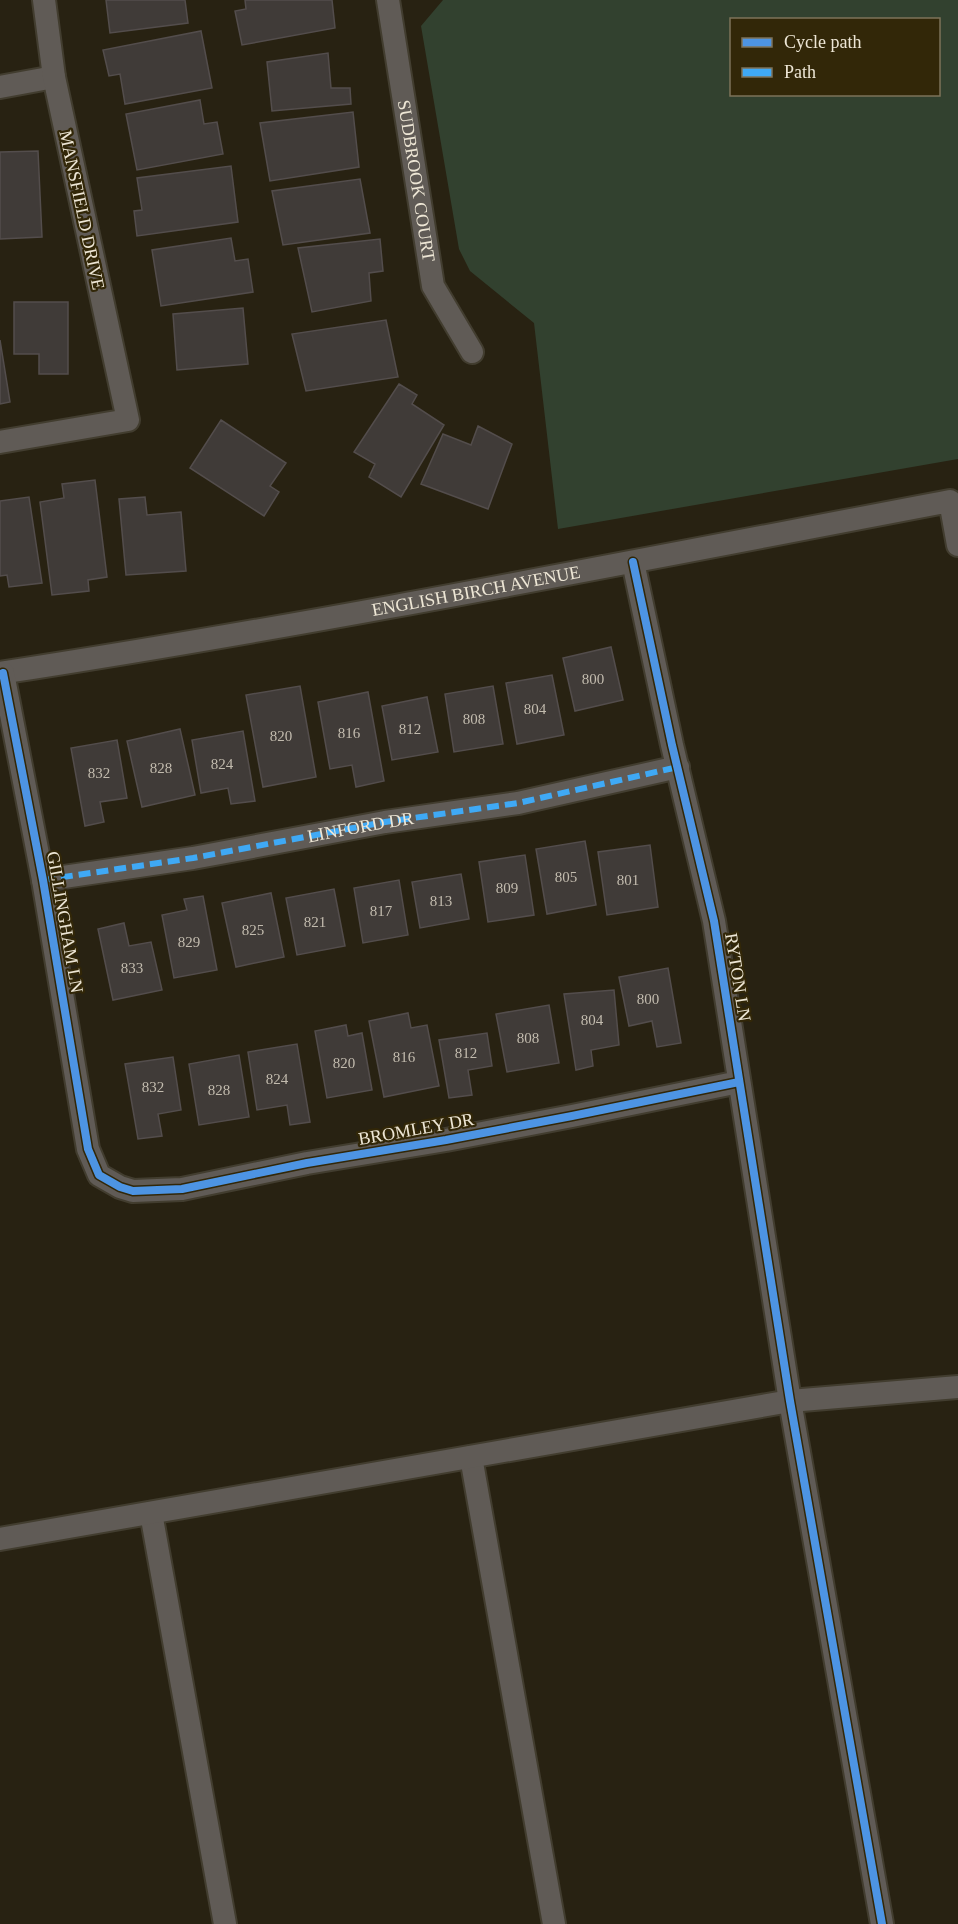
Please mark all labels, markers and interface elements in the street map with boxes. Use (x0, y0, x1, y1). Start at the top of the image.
legend (730, 18, 940, 96)
text: Cycle path (784, 32, 861, 52)
text: Path (784, 62, 816, 82)
street label: SUDBROOK COURT (394, 98, 439, 263)
street label: MANSFIELD DRIVE (55, 128, 109, 292)
street label: ENGLISH BIRCH AVENUE (370, 562, 582, 620)
house number: 800 (582, 671, 604, 687)
house number: 804 (524, 701, 547, 717)
house number: 808 (463, 711, 485, 727)
house number: 812 (399, 721, 421, 737)
house number: 816 (338, 725, 361, 741)
house number: 820 (270, 728, 292, 744)
house number: 824 (211, 756, 234, 772)
house number: 828 (150, 760, 172, 776)
house number: 832 (88, 765, 110, 781)
street label: LINFORD DR (306, 808, 415, 846)
street label: GILLINGHAM LN (43, 850, 87, 994)
house number: 805 (555, 869, 577, 885)
house number: 801 (617, 872, 639, 888)
house number: 809 (496, 880, 518, 896)
house number: 813 (430, 893, 452, 909)
house number: 817 (370, 903, 393, 919)
house number: 821 (304, 914, 326, 930)
house number: 825 (242, 922, 264, 938)
street label: RYTON LN (721, 931, 755, 1023)
house number: 829 (178, 934, 200, 950)
house number: 833 (121, 960, 143, 976)
house number: 800 (637, 991, 659, 1007)
house number: 804 (581, 1012, 604, 1028)
house number: 808 (517, 1030, 539, 1046)
house number: 812 (455, 1045, 477, 1061)
house number: 816 (393, 1049, 416, 1065)
house number: 820 (333, 1055, 355, 1071)
house number: 824 (266, 1071, 289, 1087)
house number: 832 (142, 1079, 164, 1095)
house number: 828 (208, 1082, 230, 1098)
street label: BROMLEY DR (357, 1109, 475, 1149)

